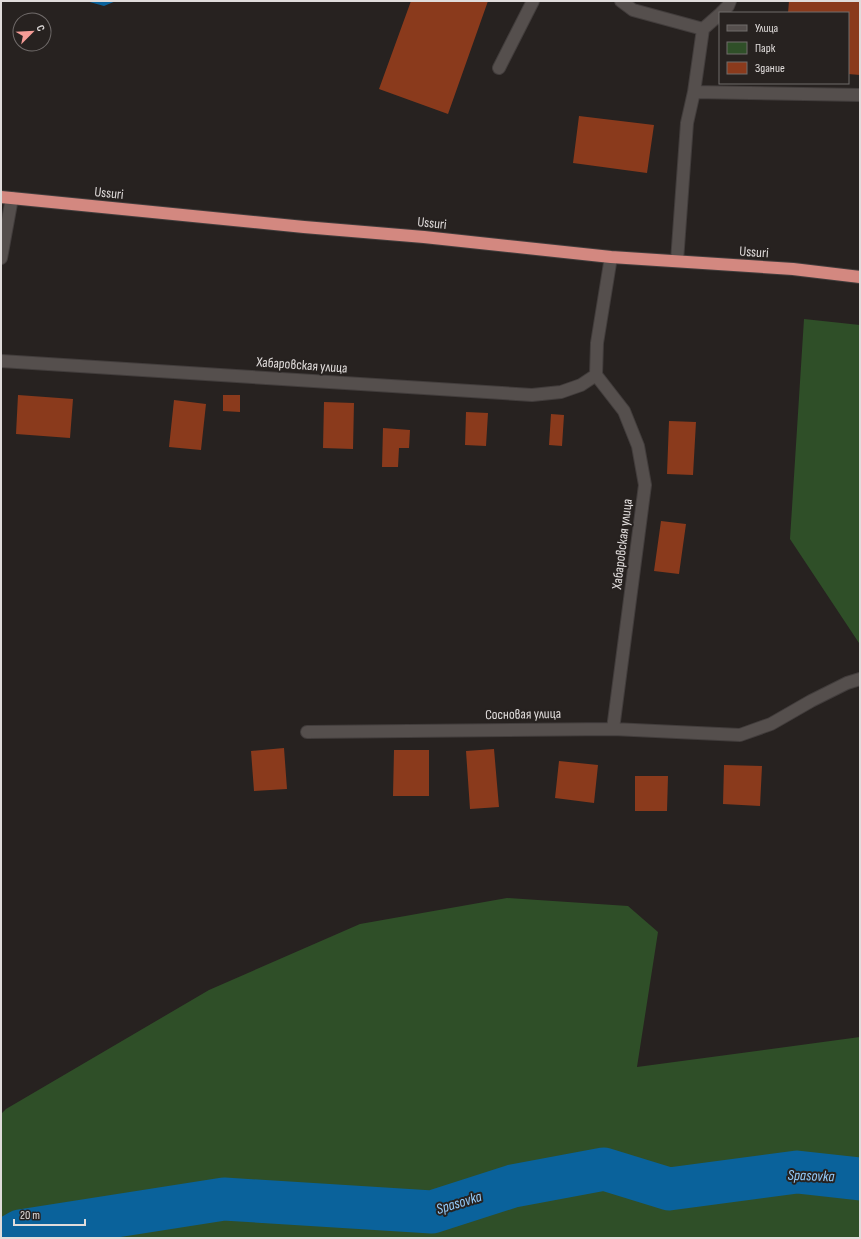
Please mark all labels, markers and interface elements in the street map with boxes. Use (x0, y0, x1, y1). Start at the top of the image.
north arrow (12, 12, 52, 52)
legend (719, 12, 849, 84)
text: Улица (755, 21, 779, 36)
text: С (34, 23, 48, 34)
text: Парк (755, 41, 776, 56)
text: Здание (755, 61, 785, 76)
street label: Ussuri (94, 183, 124, 203)
street label: Ussuri (417, 213, 447, 233)
street label: Ussuri (739, 242, 769, 262)
street label: Хабаровская улица (255, 353, 348, 377)
street label: Хабаровская улица (608, 498, 636, 591)
street label: Сосновая улица (485, 705, 561, 723)
water label: Spasovka (787, 1166, 835, 1186)
water label: Spasovka (434, 1187, 484, 1219)
scale bar (14, 1201, 85, 1227)
text: 20 m (20, 1208, 40, 1223)

